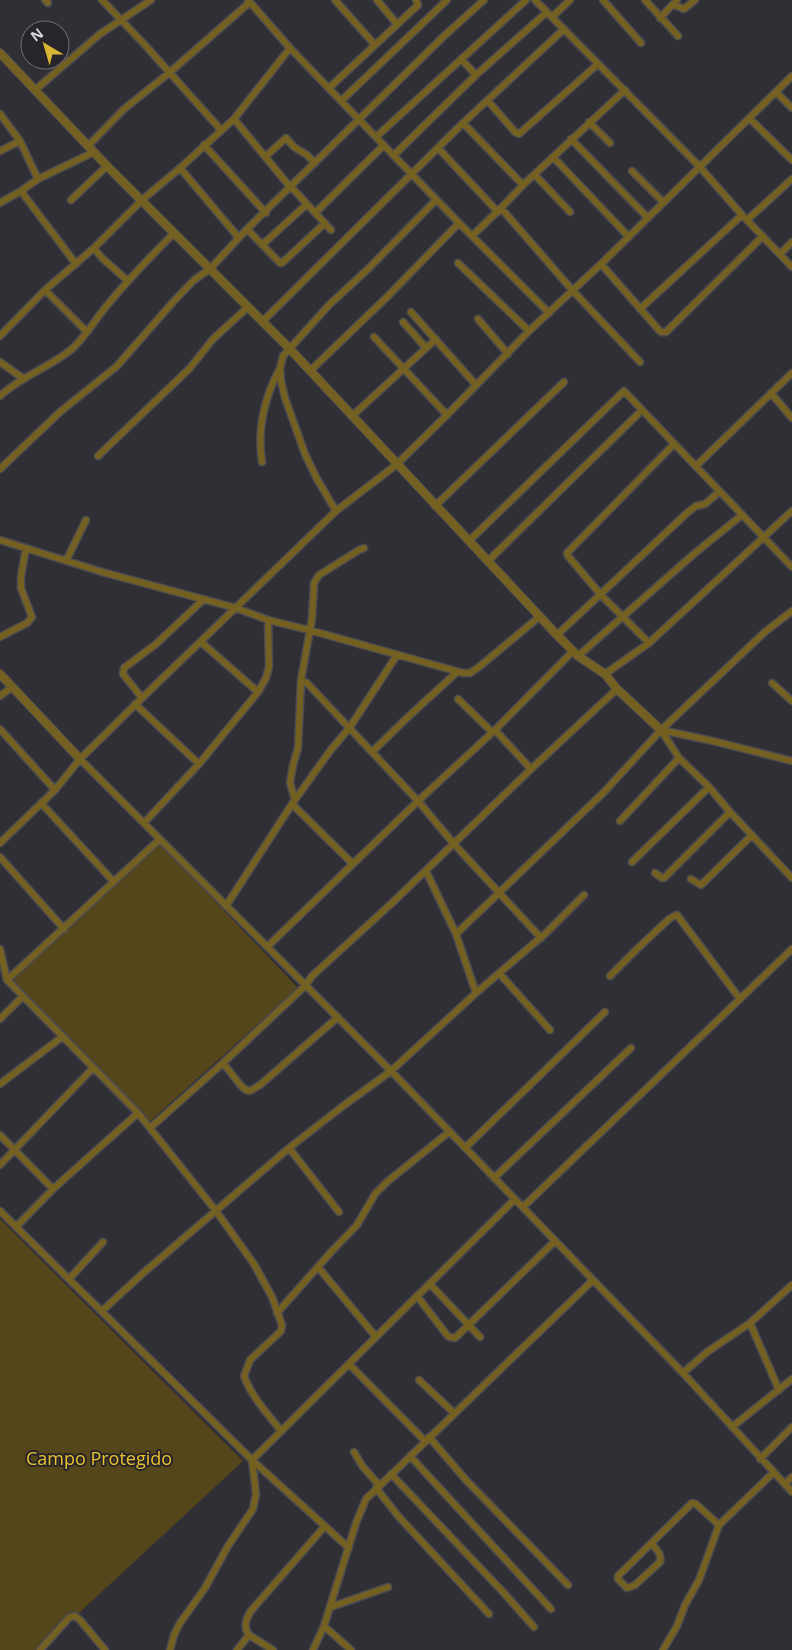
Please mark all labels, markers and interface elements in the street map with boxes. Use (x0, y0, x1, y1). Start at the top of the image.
north arrow (20, 20, 70, 70)
text: N (26, 23, 47, 45)
park label: Campo Protegido (26, 1446, 172, 1470)

